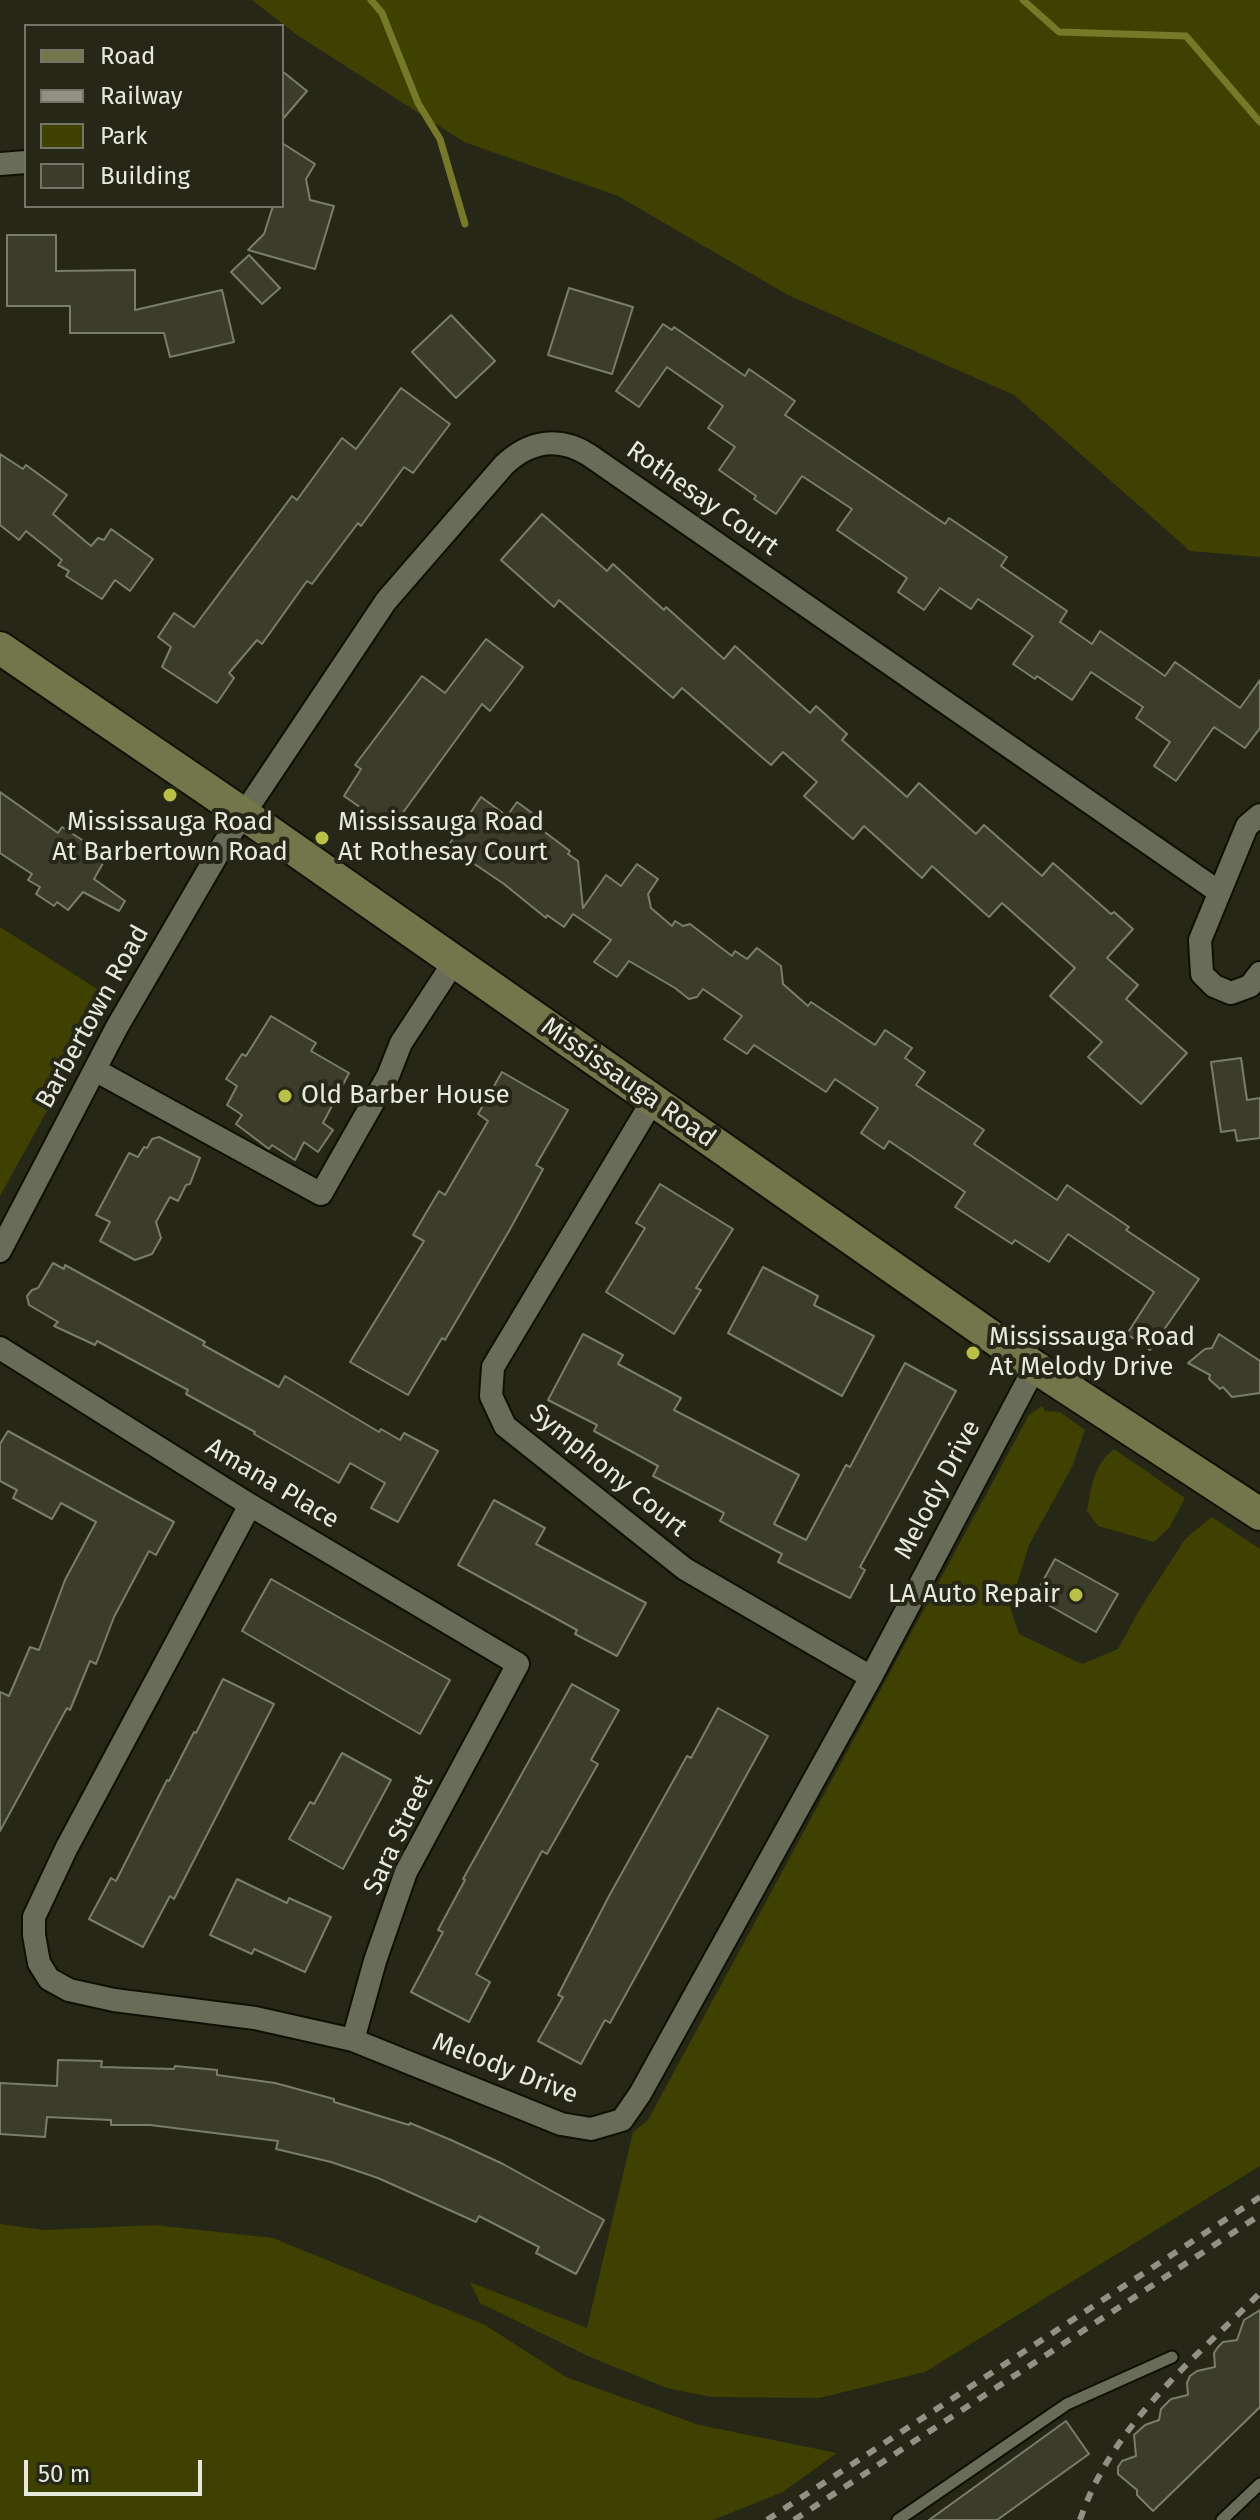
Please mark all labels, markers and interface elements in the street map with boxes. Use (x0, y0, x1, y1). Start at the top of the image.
legend (24, 24, 284, 208)
text: Road (100, 42, 155, 70)
text: Railway (100, 82, 183, 110)
text: Park (100, 122, 147, 150)
text: Building (100, 162, 190, 190)
street label: Rothesay Court (620, 435, 784, 563)
marker: Mississauga Road At Barbertown Road (161, 786, 179, 804)
place label: Mississauga Road At Barbertown Road (52, 807, 288, 868)
place label: Mississauga Road At Rothesay Court (338, 807, 548, 868)
marker: Mississauga Road At Rothesay Court (313, 829, 331, 847)
street label: Barbertown Road (30, 920, 156, 1114)
street label: Mississauga Road (535, 1011, 721, 1155)
place label: Old Barber House (301, 1080, 510, 1112)
marker: Old Barber House (276, 1087, 294, 1105)
place label: Mississauga Road At Melody Drive (989, 1322, 1195, 1384)
marker: Mississauga Road At Melody Drive (964, 1344, 982, 1362)
street label: Symphony Court (523, 1398, 693, 1544)
street label: Melody Drive (888, 1415, 988, 1565)
street label: Amana Place (200, 1432, 344, 1536)
place label: LA Auto Repair (888, 1579, 1060, 1611)
marker: LA Auto Repair (1067, 1586, 1085, 1604)
street label: Sara Street (358, 1770, 440, 1900)
street label: Melody Drive (428, 2027, 582, 2111)
scale bar (28, 2444, 206, 2494)
text: 50 m (38, 2460, 90, 2488)

